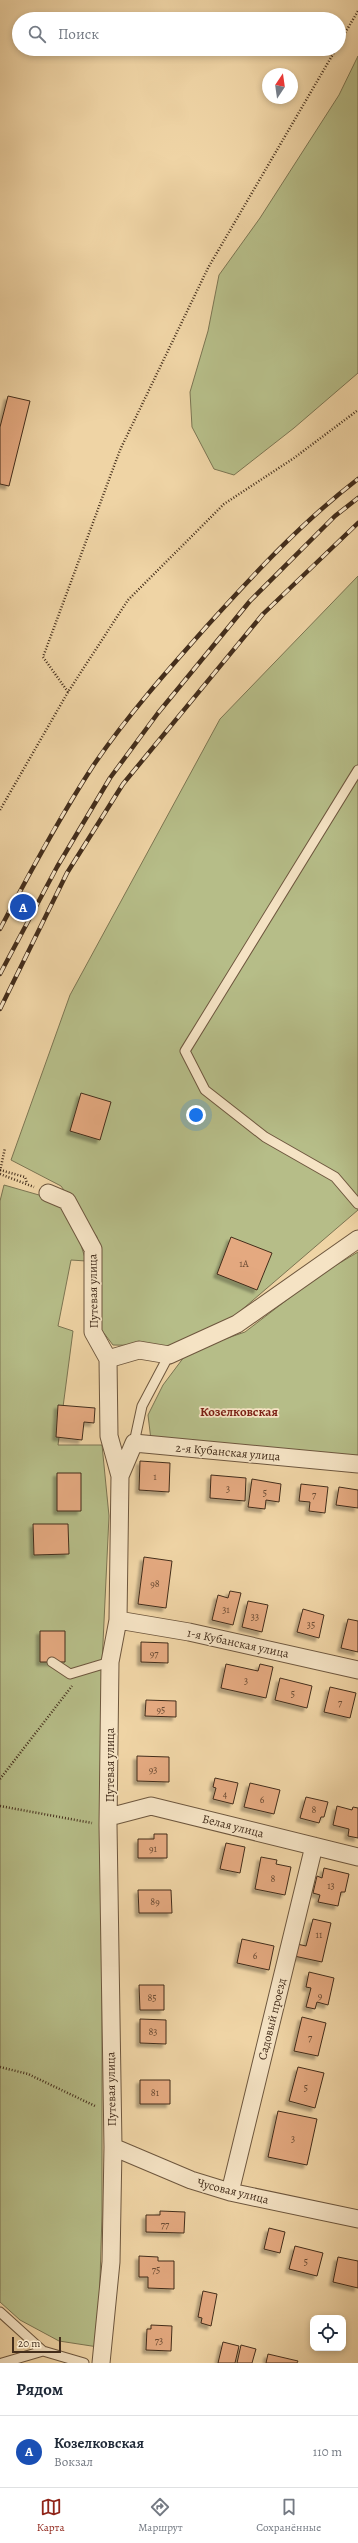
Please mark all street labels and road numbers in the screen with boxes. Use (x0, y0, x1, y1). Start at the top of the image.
street label: Путевая улица (84, 1253, 102, 1328)
street label: 2-я Кубанская улица (175, 1439, 282, 1465)
street label: 1-я Кубанская улица (186, 1624, 291, 1662)
street label: Путевая улица (102, 1727, 118, 1802)
street label: Белая улица (201, 1811, 266, 1841)
street label: Садовый проезд (254, 1976, 290, 2062)
street label: Путевая улица (102, 2051, 120, 2126)
street label: Чусовая улица (196, 2174, 271, 2208)

